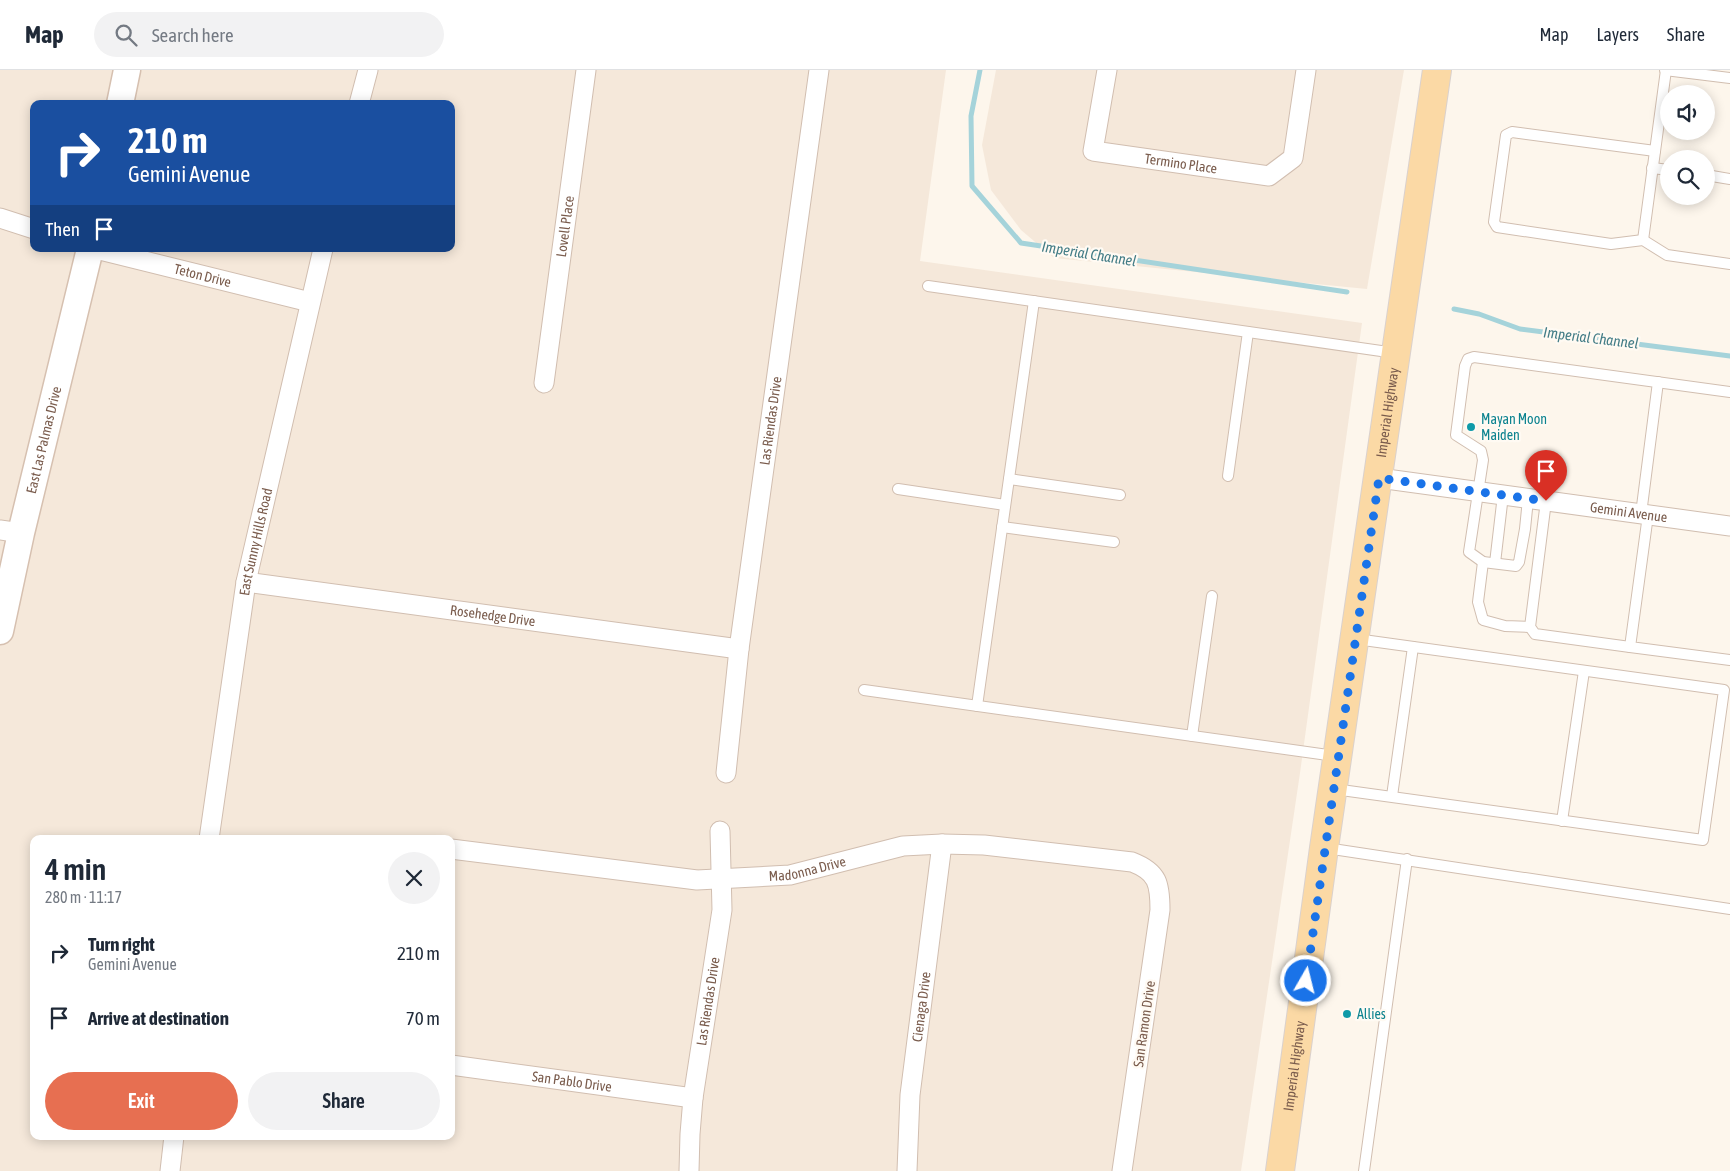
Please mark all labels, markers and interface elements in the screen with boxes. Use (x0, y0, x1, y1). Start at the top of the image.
search box (94, 12, 444, 57)
text: Map (25, 21, 64, 48)
icon: search (112, 21, 140, 49)
text: Search here (152, 24, 234, 46)
text: Map (1539, 24, 1568, 45)
text: Layers (1596, 24, 1639, 45)
text: Share (1667, 24, 1705, 45)
map controls (1660, 85, 1715, 205)
button: sound (1660, 85, 1715, 140)
icon: right (45, 120, 110, 185)
text: 210 m (128, 120, 207, 160)
street label: Termino Place (1144, 150, 1218, 177)
button: search (1660, 150, 1715, 205)
text: Gemini Avenue (128, 161, 250, 187)
street label: Lovell Place (553, 195, 577, 258)
icon: arrive (90, 215, 118, 243)
text: Then (45, 218, 80, 240)
water label: Imperial Channel (1040, 238, 1138, 269)
street label: Teton Drive (173, 261, 233, 290)
water label: Imperial Channel (1542, 323, 1640, 352)
street label: Imperial Highway (1373, 366, 1402, 459)
street label: Las Riendas Drive (756, 375, 785, 466)
street label: East Las Palmas Drive (23, 385, 64, 495)
place label: Mayan Moon Maiden (1481, 411, 1547, 443)
marker: Mayan Moon Maiden (1465, 421, 1477, 433)
pin (1525, 450, 1567, 501)
icon: arrive (1532, 457, 1560, 485)
street label: East Sunny Hills Road (236, 486, 275, 597)
street label: Gemini Avenue (1589, 499, 1668, 525)
street label: Rosehedge Drive (449, 602, 536, 629)
text: 4 min (45, 852, 106, 886)
button: close (388, 852, 440, 904)
street label: Madonna Drive (768, 853, 847, 884)
text: 280 m · 11:17 (45, 888, 122, 906)
text: Turn right (88, 933, 155, 955)
icon: right (45, 939, 73, 967)
text: 210 m (397, 942, 440, 964)
position arrow (1279, 954, 1331, 1006)
text: Gemini Avenue (88, 955, 177, 973)
street label: Las Riendas Drive (693, 956, 723, 1047)
street label: Cienaga Drive (909, 971, 934, 1043)
street label: San Ramon Drive (1130, 980, 1158, 1068)
icon: arrive (45, 1004, 73, 1032)
place label: Allies (1357, 1006, 1386, 1022)
text: Arrive at destination (88, 1007, 229, 1029)
text: 70 m (406, 1007, 440, 1029)
marker: Allies (1341, 1008, 1353, 1020)
street label: Imperial Highway (1280, 1020, 1308, 1112)
street label: San Pablo Drive (531, 1068, 613, 1095)
button: Exit (45, 1072, 238, 1130)
button: Share (248, 1072, 440, 1130)

